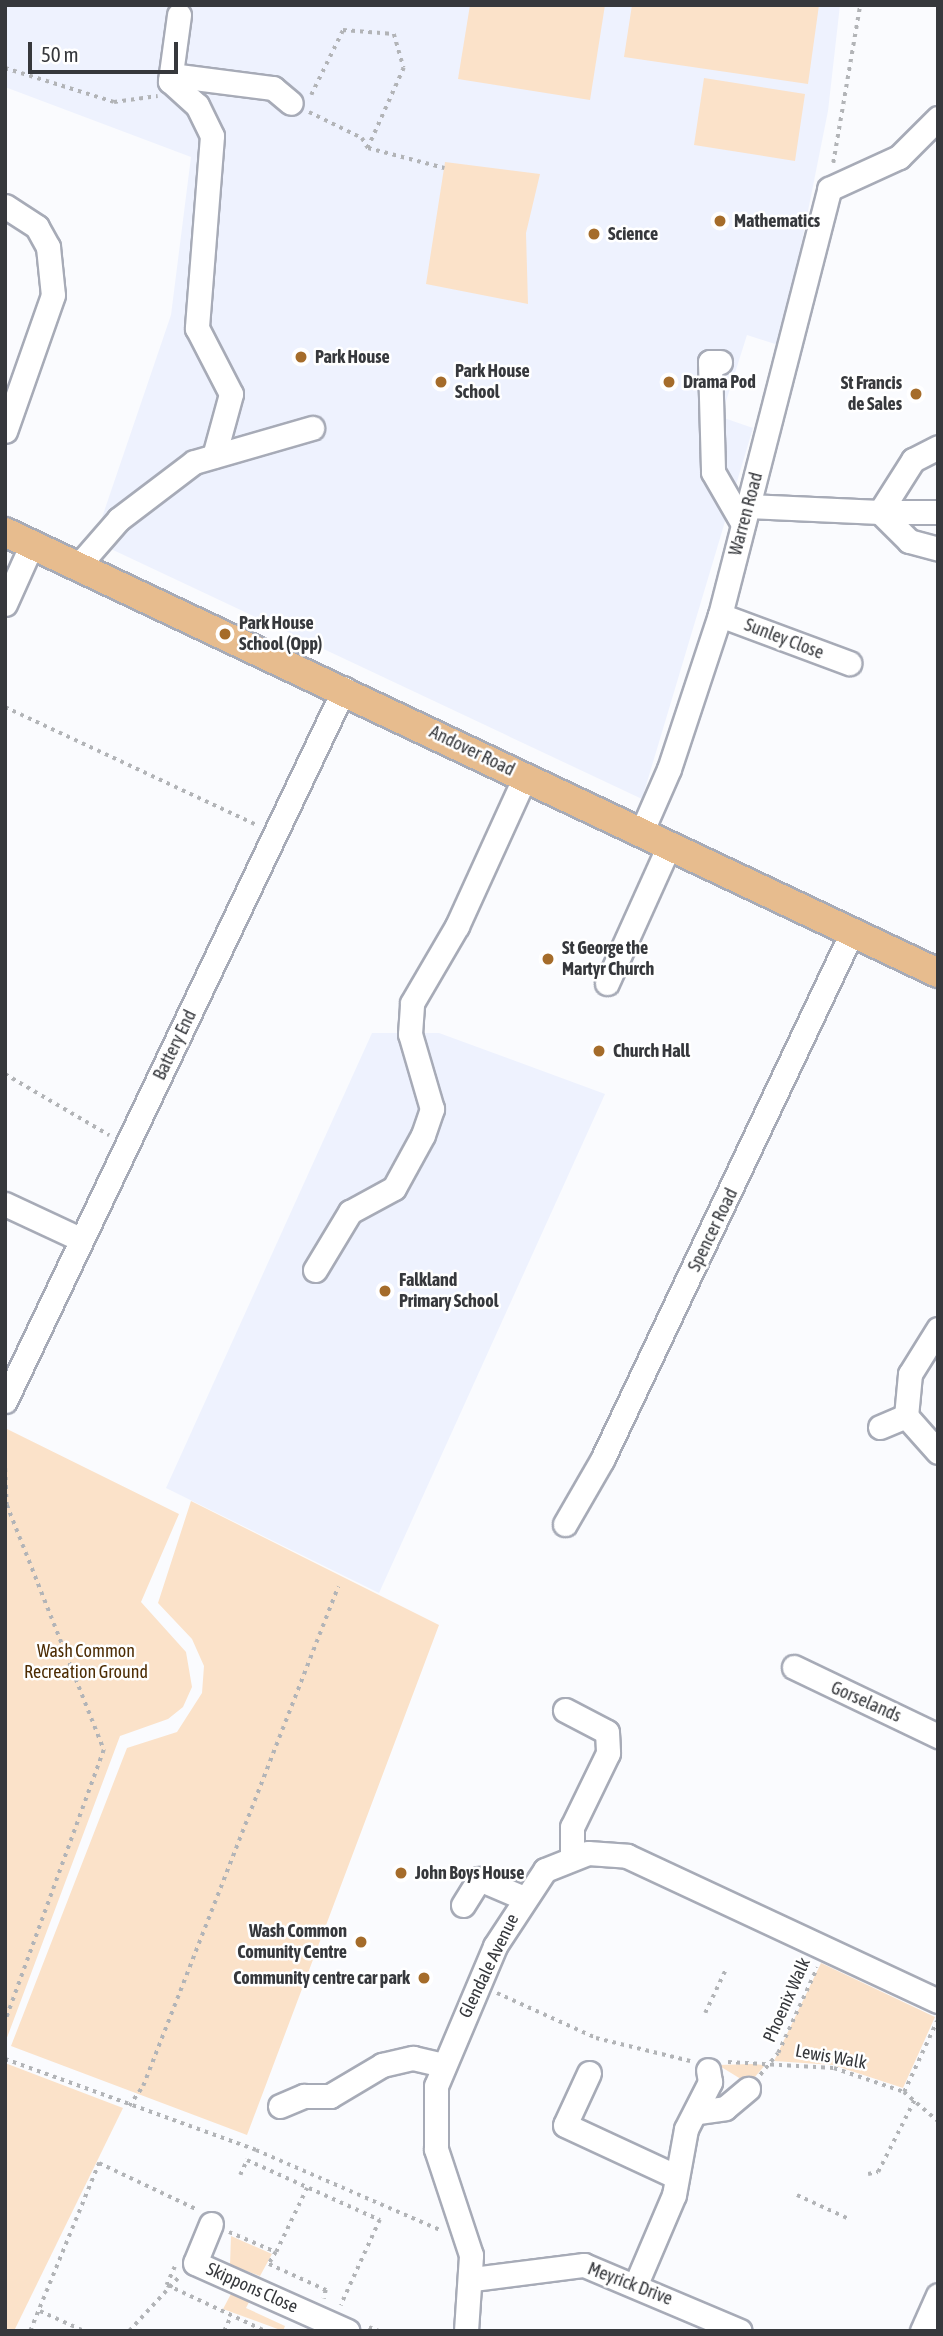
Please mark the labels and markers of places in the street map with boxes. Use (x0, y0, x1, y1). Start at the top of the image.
place label: Mathematics (734, 210, 820, 232)
marker: Mathematics (712, 213, 728, 229)
place label: Science (608, 223, 658, 245)
marker: Science (586, 226, 602, 242)
place label: Park House (315, 346, 390, 368)
marker: Park House (293, 349, 309, 365)
place label: Park House School (455, 361, 530, 404)
place label: Drama Pod (683, 371, 756, 393)
place label: St Francis de Sales (841, 373, 902, 416)
marker: Park House School (433, 374, 449, 390)
marker: Drama Pod (661, 374, 677, 390)
marker: St Francis de Sales (908, 386, 924, 402)
place label: Park House School (Opp) (239, 613, 322, 656)
marker: Park House School (Opp) (217, 626, 233, 642)
place label: St George the Martyr Church (562, 938, 654, 981)
marker: St George the Martyr Church (540, 951, 556, 967)
place label: Church Hall (613, 1040, 690, 1062)
marker: Church Hall (591, 1043, 607, 1059)
place label: Falkland Primary School (399, 1270, 498, 1312)
marker: Falkland Primary School (377, 1283, 393, 1299)
place label: John Boys House (415, 1862, 524, 1884)
marker: John Boys House (393, 1865, 409, 1881)
place label: Wash Common Comunity Centre (237, 1921, 347, 1964)
marker: Wash Common Comunity Centre (353, 1934, 369, 1950)
place label: Community centre car park (233, 1967, 410, 1989)
marker: Community centre car park (416, 1970, 432, 1986)

